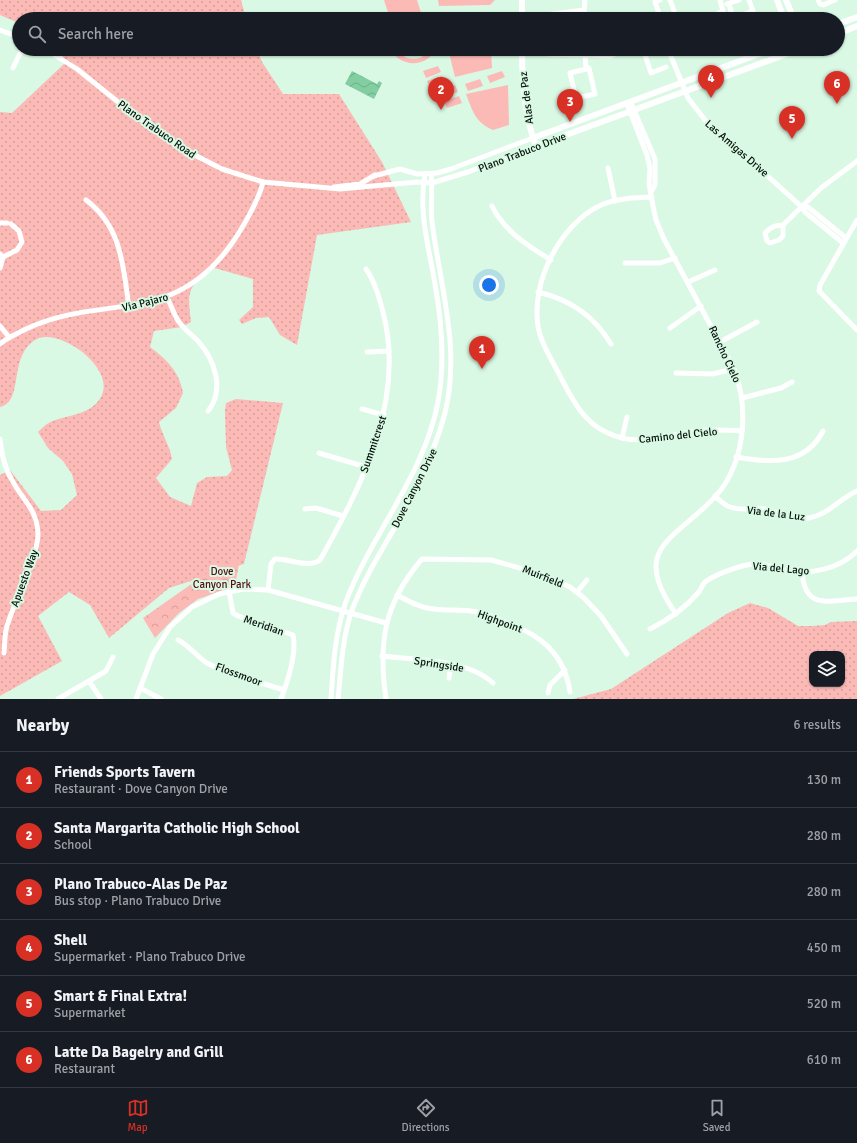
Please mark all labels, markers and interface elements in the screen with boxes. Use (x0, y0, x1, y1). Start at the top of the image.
search box (12, 12, 845, 56)
icon: search (26, 23, 48, 45)
text: Search here (58, 25, 134, 43)
pin: 4 (698, 65, 724, 98)
street label: Alas de Paz (517, 71, 536, 125)
pin: 6 (824, 71, 850, 104)
pin: 2 (428, 77, 454, 110)
pin: 3 (557, 89, 583, 122)
street label: Plano Trabuco Road (115, 98, 198, 161)
pin: 5 (779, 106, 805, 139)
street label: Las Amigas Drive (702, 117, 771, 180)
street label: Plano Trabuco Drive (476, 130, 568, 175)
your location (479, 275, 499, 295)
street label: Via Pajaro (121, 290, 170, 314)
street label: Rancho Cielo (706, 324, 744, 385)
pin: 1 (469, 336, 495, 369)
street label: Summitcrest (358, 414, 389, 474)
street label: Camino del Cielo (638, 425, 718, 446)
street label: Dove Canyon Drive (389, 446, 440, 530)
street label: Via de la Luz (746, 503, 806, 524)
street label: Apuesto Way (8, 547, 41, 609)
street label: Via del Lago (752, 560, 810, 577)
street label: Muirfield (520, 562, 565, 591)
park label: Dove Canyon Park (193, 565, 252, 591)
street label: Highpoint (476, 607, 524, 636)
street label: Meridian (242, 612, 286, 638)
map controls (809, 651, 845, 687)
button: layers (809, 651, 845, 687)
street label: Springside (413, 654, 465, 675)
street label: Flossmoor (214, 660, 264, 689)
text: Nearby (16, 715, 69, 736)
text: 6 results (793, 717, 841, 733)
text: Friends Sports Tavern (54, 763, 195, 781)
text: 1 (25, 772, 33, 788)
text: 130 m (807, 772, 841, 788)
text: Restaurant · Dove Canyon Drive (54, 781, 228, 797)
text: Santa Margarita Catholic High School (54, 819, 300, 837)
text: 2 (25, 828, 33, 844)
text: 280 m (807, 828, 841, 844)
text: School (54, 837, 92, 853)
text: Plano Trabuco-Alas De Paz (54, 875, 227, 893)
text: 3 (25, 884, 33, 900)
text: 280 m (807, 884, 841, 900)
text: Bus stop · Plano Trabuco Drive (54, 893, 221, 909)
text: Shell (54, 931, 87, 949)
text: 4 (25, 940, 33, 956)
text: 450 m (807, 940, 841, 956)
text: Supermarket · Plano Trabuco Drive (54, 949, 246, 965)
text: Smart & Final Extra! (54, 987, 187, 1005)
text: 5 (25, 996, 33, 1012)
text: 520 m (807, 996, 841, 1012)
text: Supermarket (54, 1005, 126, 1021)
text: Latte Da Bagelry and Grill (54, 1043, 223, 1061)
text: 6 (25, 1052, 33, 1068)
text: 610 m (807, 1052, 841, 1068)
text: Restaurant (54, 1061, 115, 1077)
tab: Map (127, 1097, 149, 1134)
tab: Directions (402, 1097, 450, 1134)
tab: Saved (703, 1097, 730, 1134)

